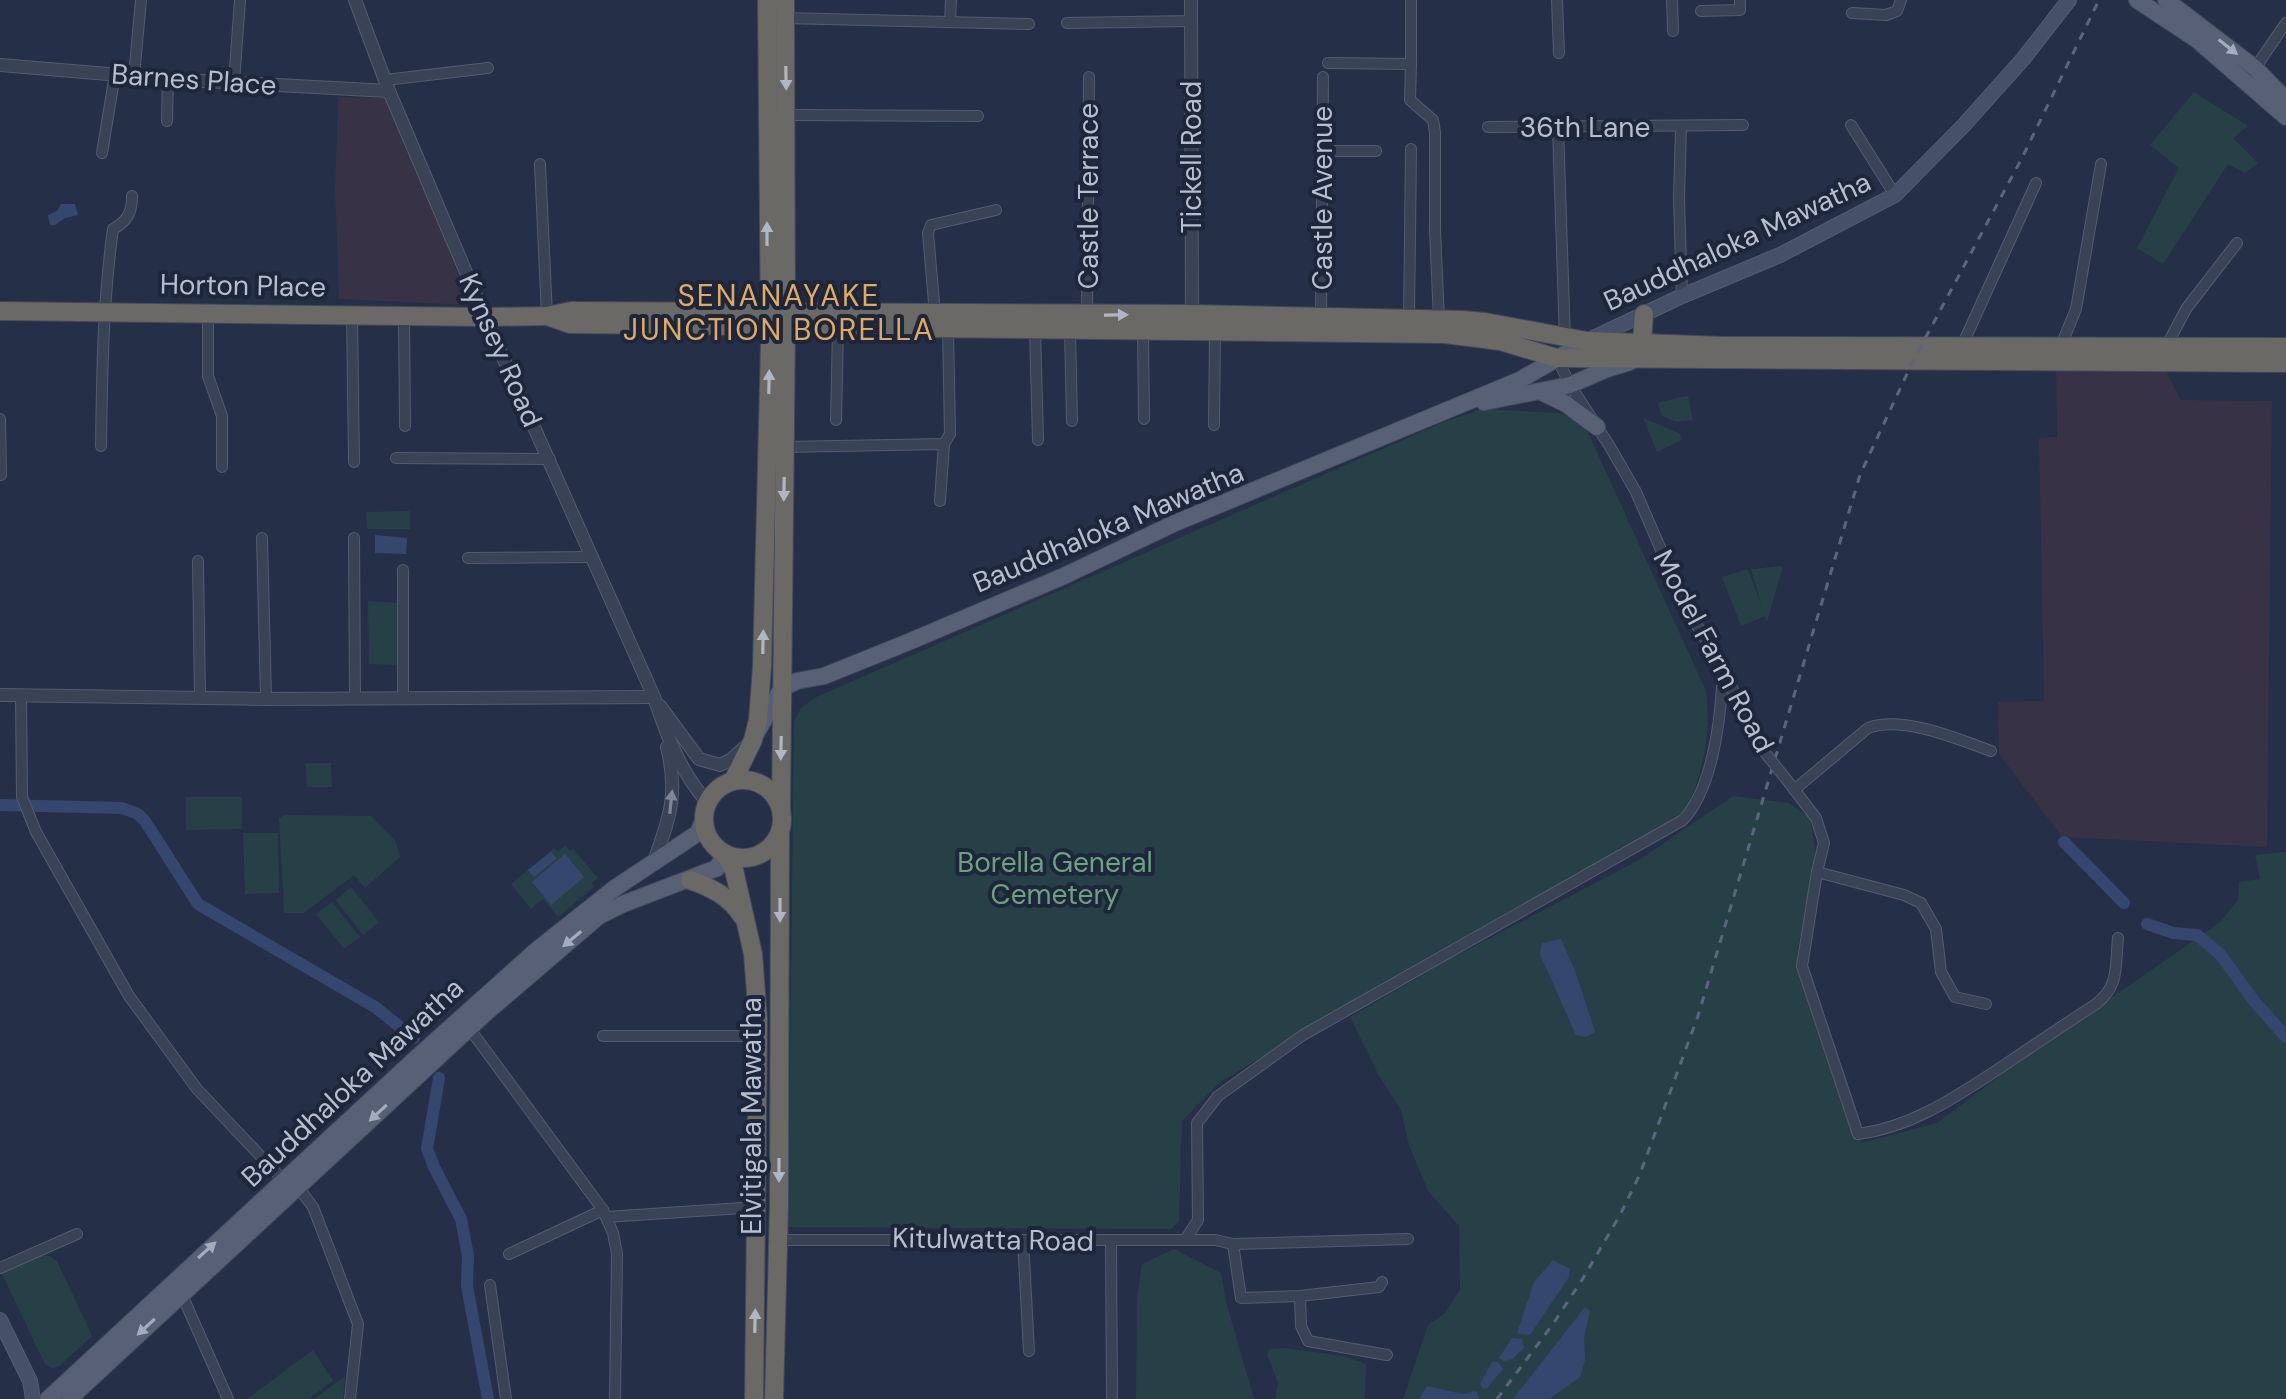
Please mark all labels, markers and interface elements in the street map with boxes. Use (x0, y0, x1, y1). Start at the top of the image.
one-way arrow (2218, 38, 2238, 54)
street label: Barnes Place (110, 55, 278, 104)
one-way arrow (779, 66, 792, 91)
street label: Tickell Road (1173, 81, 1210, 233)
street label: Castle Terrace (1070, 103, 1107, 289)
street label: Castle Avenue (1304, 106, 1341, 290)
street label: 36th Lane (1520, 109, 1650, 146)
street label: Bauddhaloka Mawatha (1598, 163, 1877, 320)
one-way arrow (761, 221, 773, 246)
street label: Horton Place (159, 266, 326, 305)
street label: Kynsey Road (450, 268, 551, 433)
district label: SENANAYAKE JUNCTION BORELLA (623, 276, 935, 349)
one-way arrow (1104, 309, 1129, 321)
one-way arrow (763, 369, 775, 394)
street label: Bauddhaloka Mawatha (967, 454, 1249, 601)
one-way arrow (778, 477, 791, 502)
street label: Model Farm Road (1645, 543, 1783, 759)
one-way arrow (756, 629, 769, 654)
one-way arrow (775, 736, 788, 761)
one-way arrow (665, 790, 678, 815)
park label: Borella General Cemetery (957, 844, 1153, 913)
one-way arrow (774, 898, 786, 923)
one-way arrow (562, 930, 582, 947)
street label: Bauddhaloka Mawatha (233, 970, 471, 1195)
street label: Elvitigala Mawatha (733, 997, 770, 1235)
one-way arrow (369, 1103, 388, 1122)
one-way arrow (773, 1158, 785, 1183)
street label: Kitulwatta Road (892, 1219, 1094, 1260)
one-way arrow (198, 1242, 217, 1260)
one-way arrow (749, 1308, 761, 1333)
one-way arrow (137, 1318, 156, 1336)

